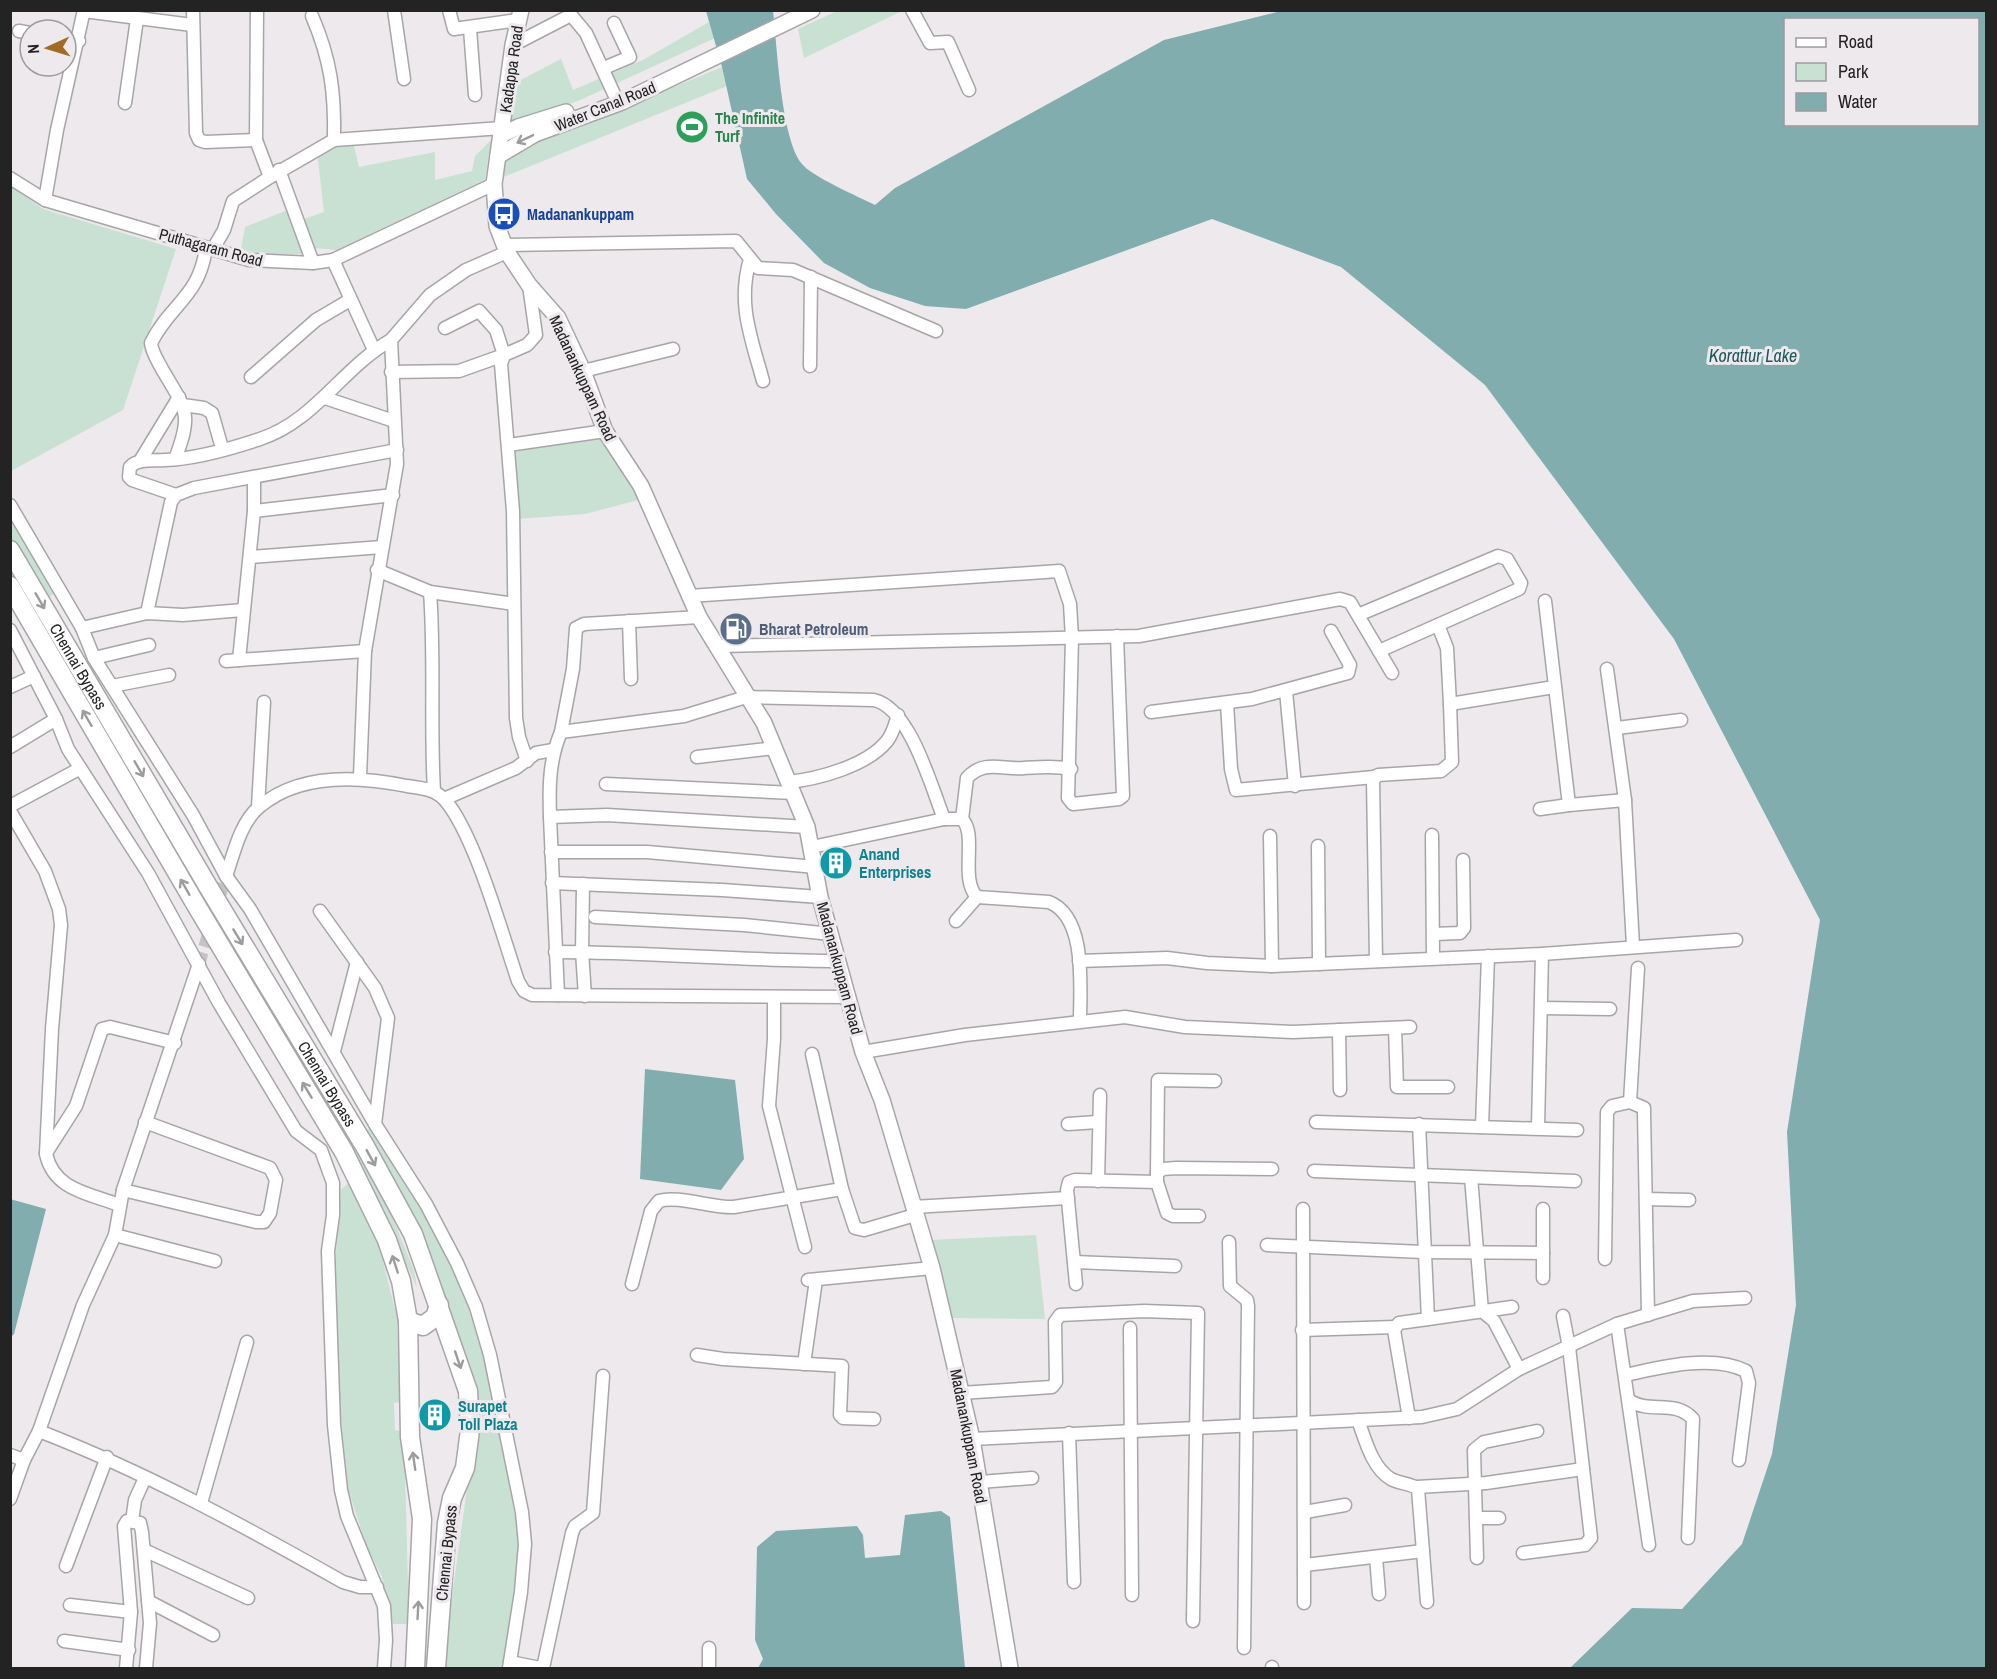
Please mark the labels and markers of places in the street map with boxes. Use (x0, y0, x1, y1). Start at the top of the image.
place label: The Infinite Turf (715, 107, 785, 147)
sports icon: The Infinite Turf (674, 109, 710, 145)
bus stop icon: Madanankuppam (486, 196, 522, 232)
place label: Madanankuppam (527, 203, 634, 225)
fuel station icon: Bharat Petroleum (718, 611, 754, 647)
place label: Bharat Petroleum (759, 618, 868, 640)
place label: Anand Enterprises (859, 843, 931, 883)
building icon: Anand Enterprises (818, 845, 854, 881)
place label: Surapet Toll Plaza (458, 1395, 518, 1435)
building icon: Surapet Toll Plaza (417, 1397, 453, 1433)

